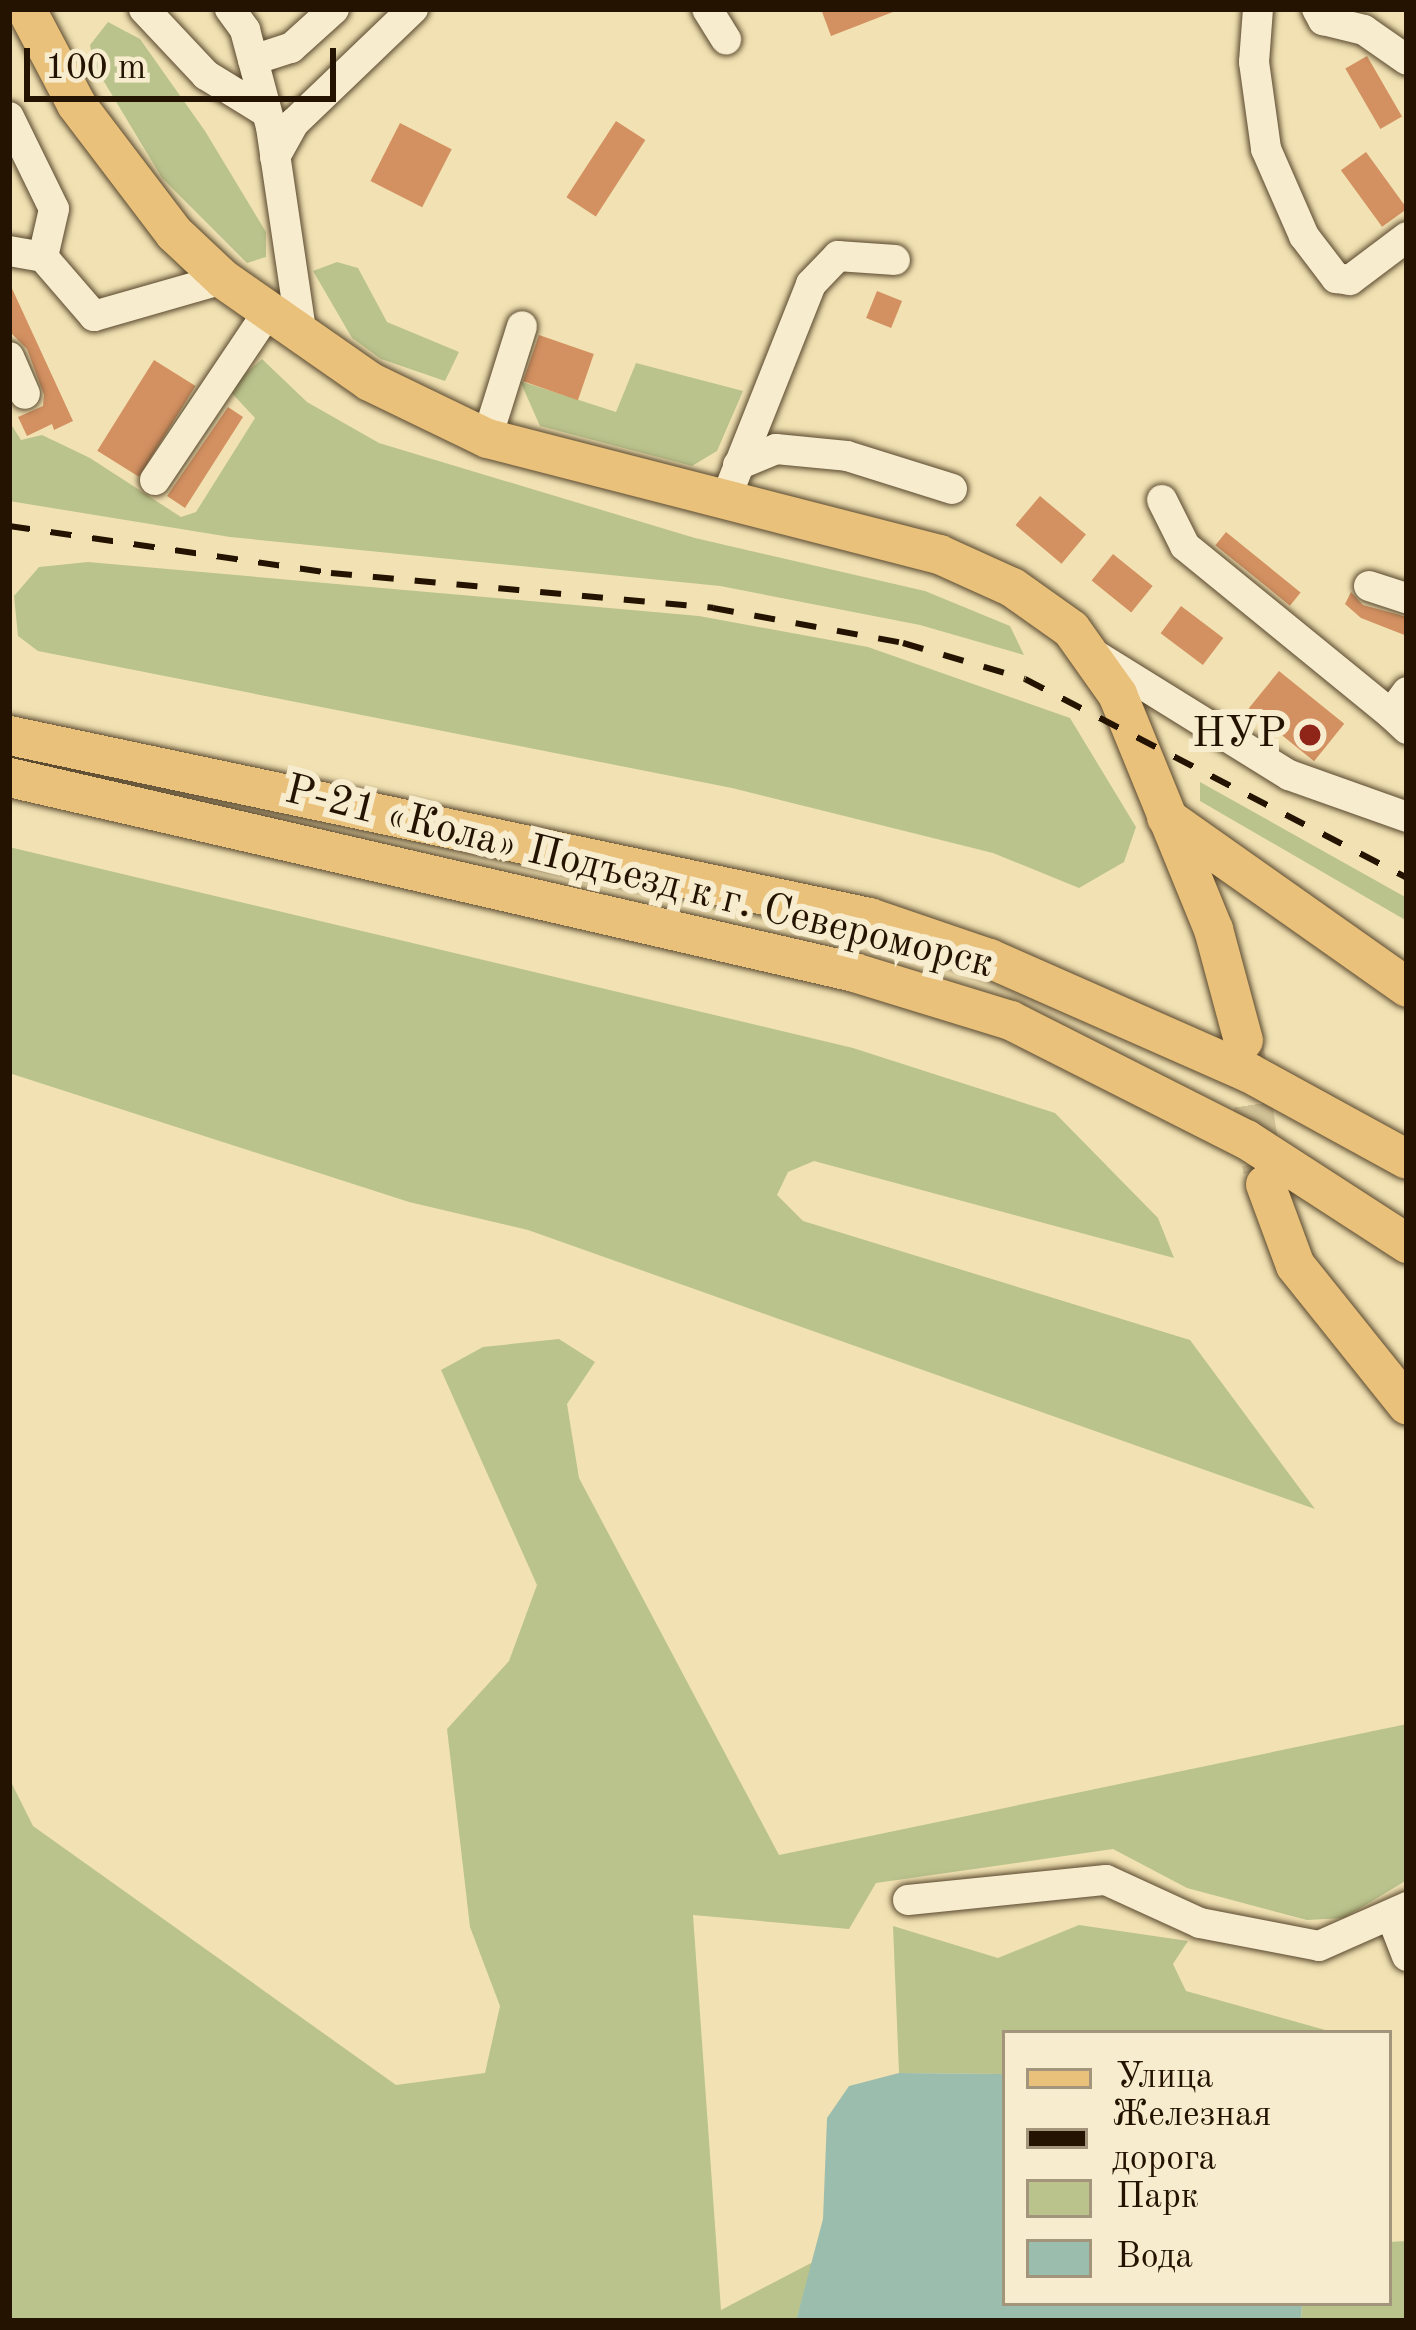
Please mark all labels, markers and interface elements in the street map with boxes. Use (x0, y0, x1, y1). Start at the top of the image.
scale bar (30, 24, 342, 98)
text: 100 m (45, 51, 146, 87)
place label: НУР (1192, 710, 1286, 760)
marker: НУР (1297, 722, 1323, 748)
street label: Р-21 «Кола» Подъезд к г. Североморск (280, 765, 998, 991)
legend (1002, 2030, 1392, 2306)
text: Улица (1116, 2060, 1214, 2096)
text: Железная дорога (1112, 2098, 1272, 2178)
text: Парк (1116, 2180, 1199, 2216)
text: Вода (1116, 2240, 1193, 2276)

